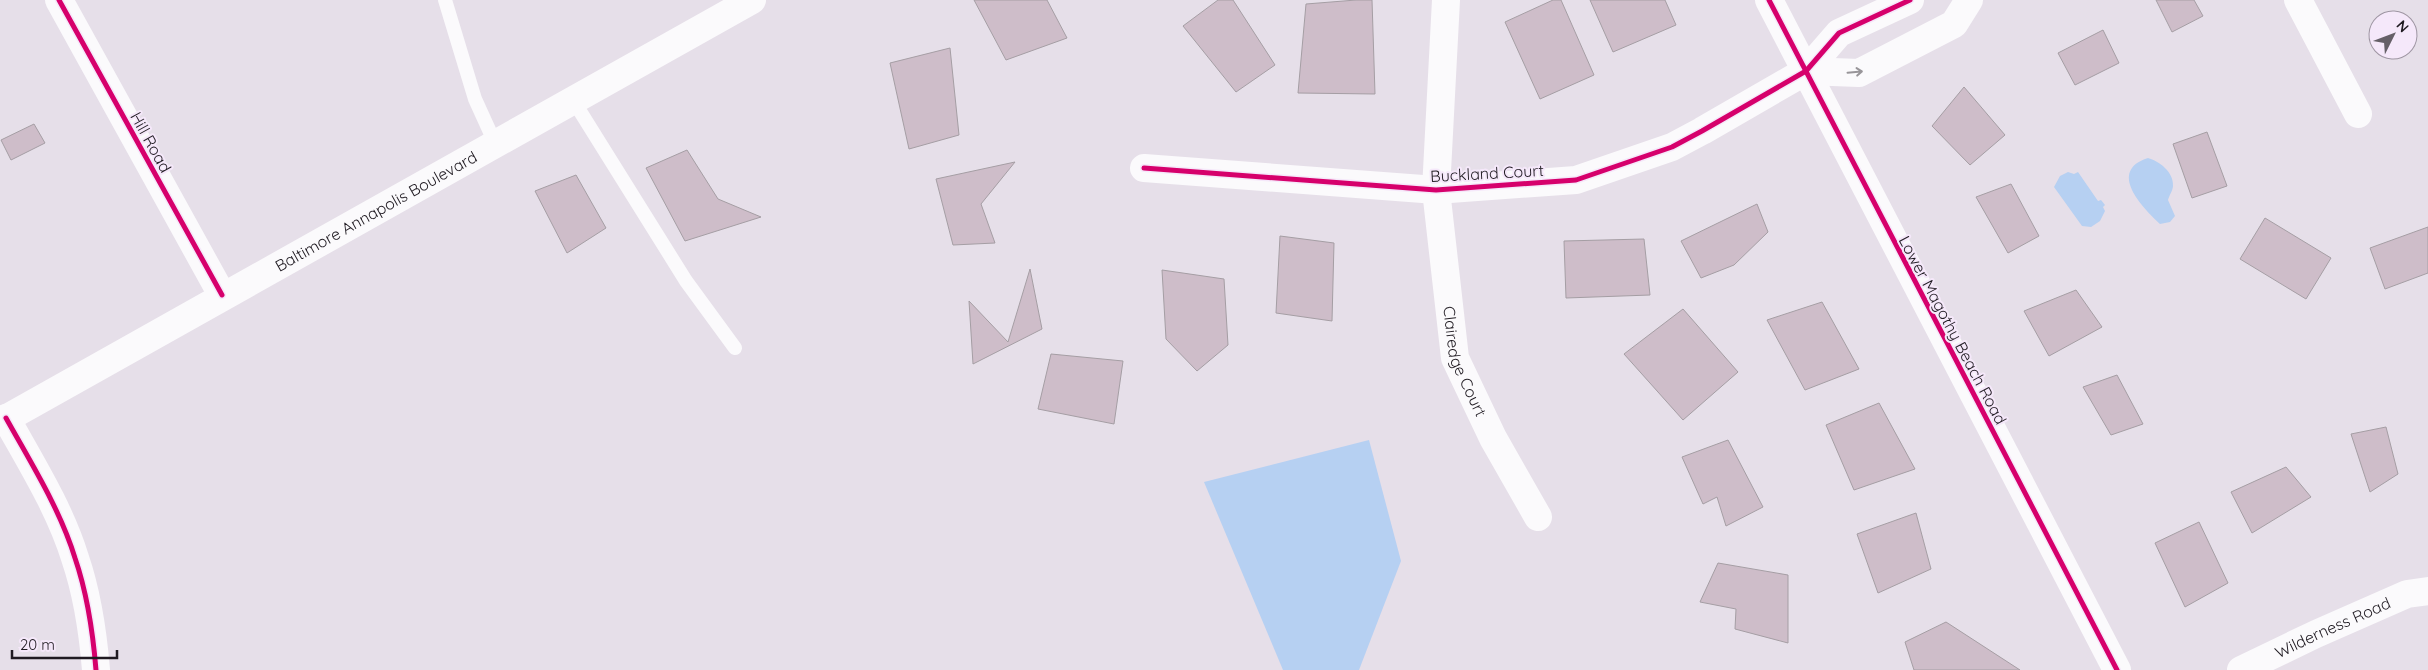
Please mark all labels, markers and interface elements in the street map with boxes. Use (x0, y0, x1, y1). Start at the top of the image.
north arrow (2368, 10, 2418, 60)
text: N (2393, 16, 2413, 36)
one-way arrow (1846, 67, 1862, 77)
street label: Hill Road (126, 108, 176, 176)
street label: Baltimore Annapolis Boulevard (271, 146, 480, 276)
street label: Buckland Court (1430, 160, 1544, 186)
street label: Lower Magothy Beach Road (1895, 232, 2011, 428)
street label: Clairedge Court (1439, 305, 1491, 420)
street label: Wilderness Road (2271, 593, 2393, 662)
scale bar (12, 628, 118, 660)
text: 20 m (20, 635, 55, 654)

